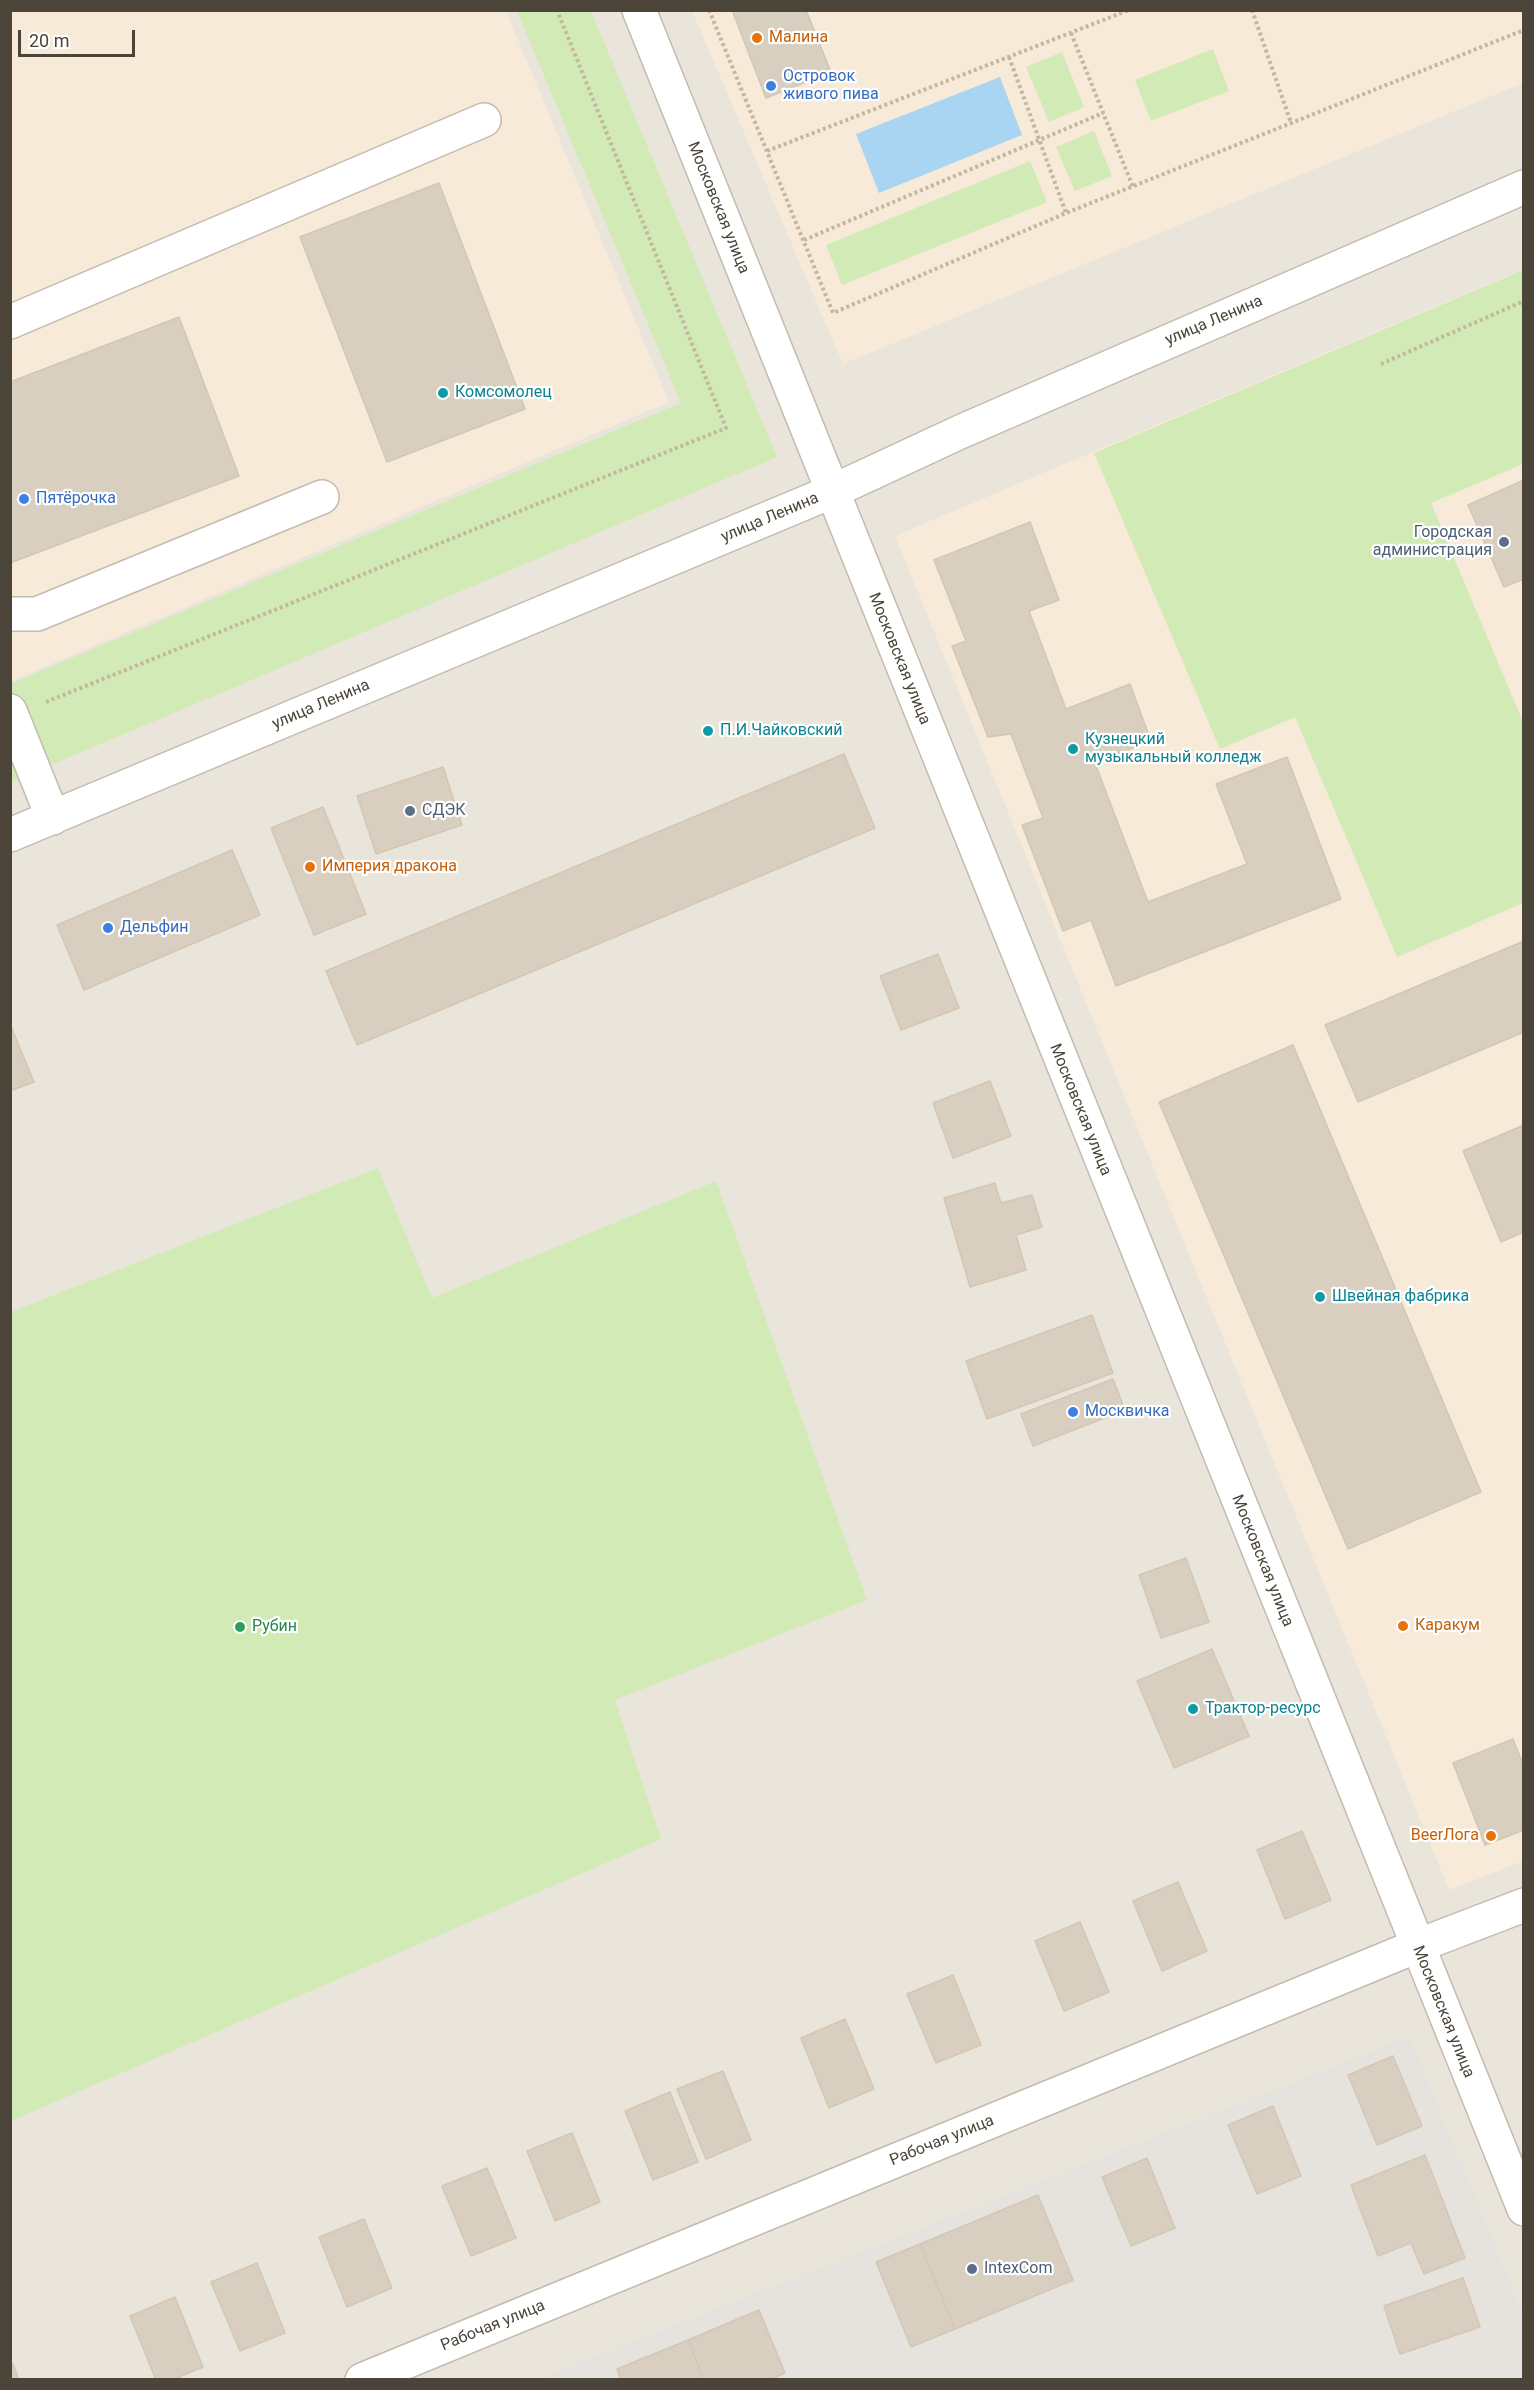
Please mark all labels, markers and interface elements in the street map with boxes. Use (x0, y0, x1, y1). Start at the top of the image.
scale bar (21, 18, 138, 56)
place label: Малина (769, 28, 828, 48)
text: 20 m (29, 30, 69, 51)
marker: Малина (750, 31, 764, 45)
place label: Островок живого пива (783, 67, 879, 105)
marker: Островок живого пива (764, 79, 778, 93)
street label: Московская улица (683, 139, 753, 277)
street label: улица Ленина (1162, 292, 1266, 350)
place label: Комсомолец (455, 383, 552, 403)
marker: Комсомолец (436, 386, 450, 400)
place label: Пятёрочка (36, 489, 116, 509)
street label: улица Ленина (718, 489, 822, 547)
marker: Пятёрочка (17, 492, 31, 506)
place label: Городская администрация (1373, 523, 1492, 561)
marker: Городская администрация (1497, 535, 1511, 549)
street label: Московская улица (864, 590, 934, 728)
street label: улица Ленина (269, 676, 373, 734)
place label: П.И.Чайковский (720, 721, 842, 741)
marker: П.И.Чайковский (701, 724, 715, 738)
place label: Кузнецкий музыкальный колледж (1085, 730, 1262, 768)
marker: Кузнецкий музыкальный колледж (1066, 742, 1080, 756)
place label: СДЭК (422, 801, 466, 821)
marker: СДЭК (403, 804, 417, 818)
place label: Империя дракона (322, 857, 457, 877)
marker: Империя дракона (303, 860, 317, 874)
place label: Дельфин (120, 918, 189, 938)
marker: Дельфин (101, 921, 115, 935)
street label: Московская улица (1045, 1041, 1115, 1179)
place label: Швейная фабрика (1332, 1287, 1469, 1307)
marker: Швейная фабрика (1313, 1290, 1327, 1304)
place label: Москвичка (1085, 1402, 1170, 1422)
marker: Москвичка (1066, 1405, 1080, 1419)
street label: Московская улица (1227, 1492, 1297, 1630)
place label: Каракум (1415, 1616, 1480, 1636)
place label: Рубин (252, 1617, 297, 1637)
marker: Каракум (1396, 1619, 1410, 1633)
marker: Рубин (233, 1620, 247, 1634)
place label: Трактор-ресурс (1205, 1699, 1321, 1719)
marker: Трактор-ресурс (1186, 1702, 1200, 1716)
place label: BeerЛога (1411, 1826, 1479, 1846)
marker: BeerЛога (1484, 1829, 1498, 1843)
street label: Московская улица (1408, 1943, 1478, 2081)
street label: Рабочая улица (887, 2111, 997, 2171)
place label: IntexCom (984, 2259, 1052, 2279)
marker: IntexCom (965, 2262, 979, 2276)
street label: Рабочая улица (438, 2296, 548, 2356)

